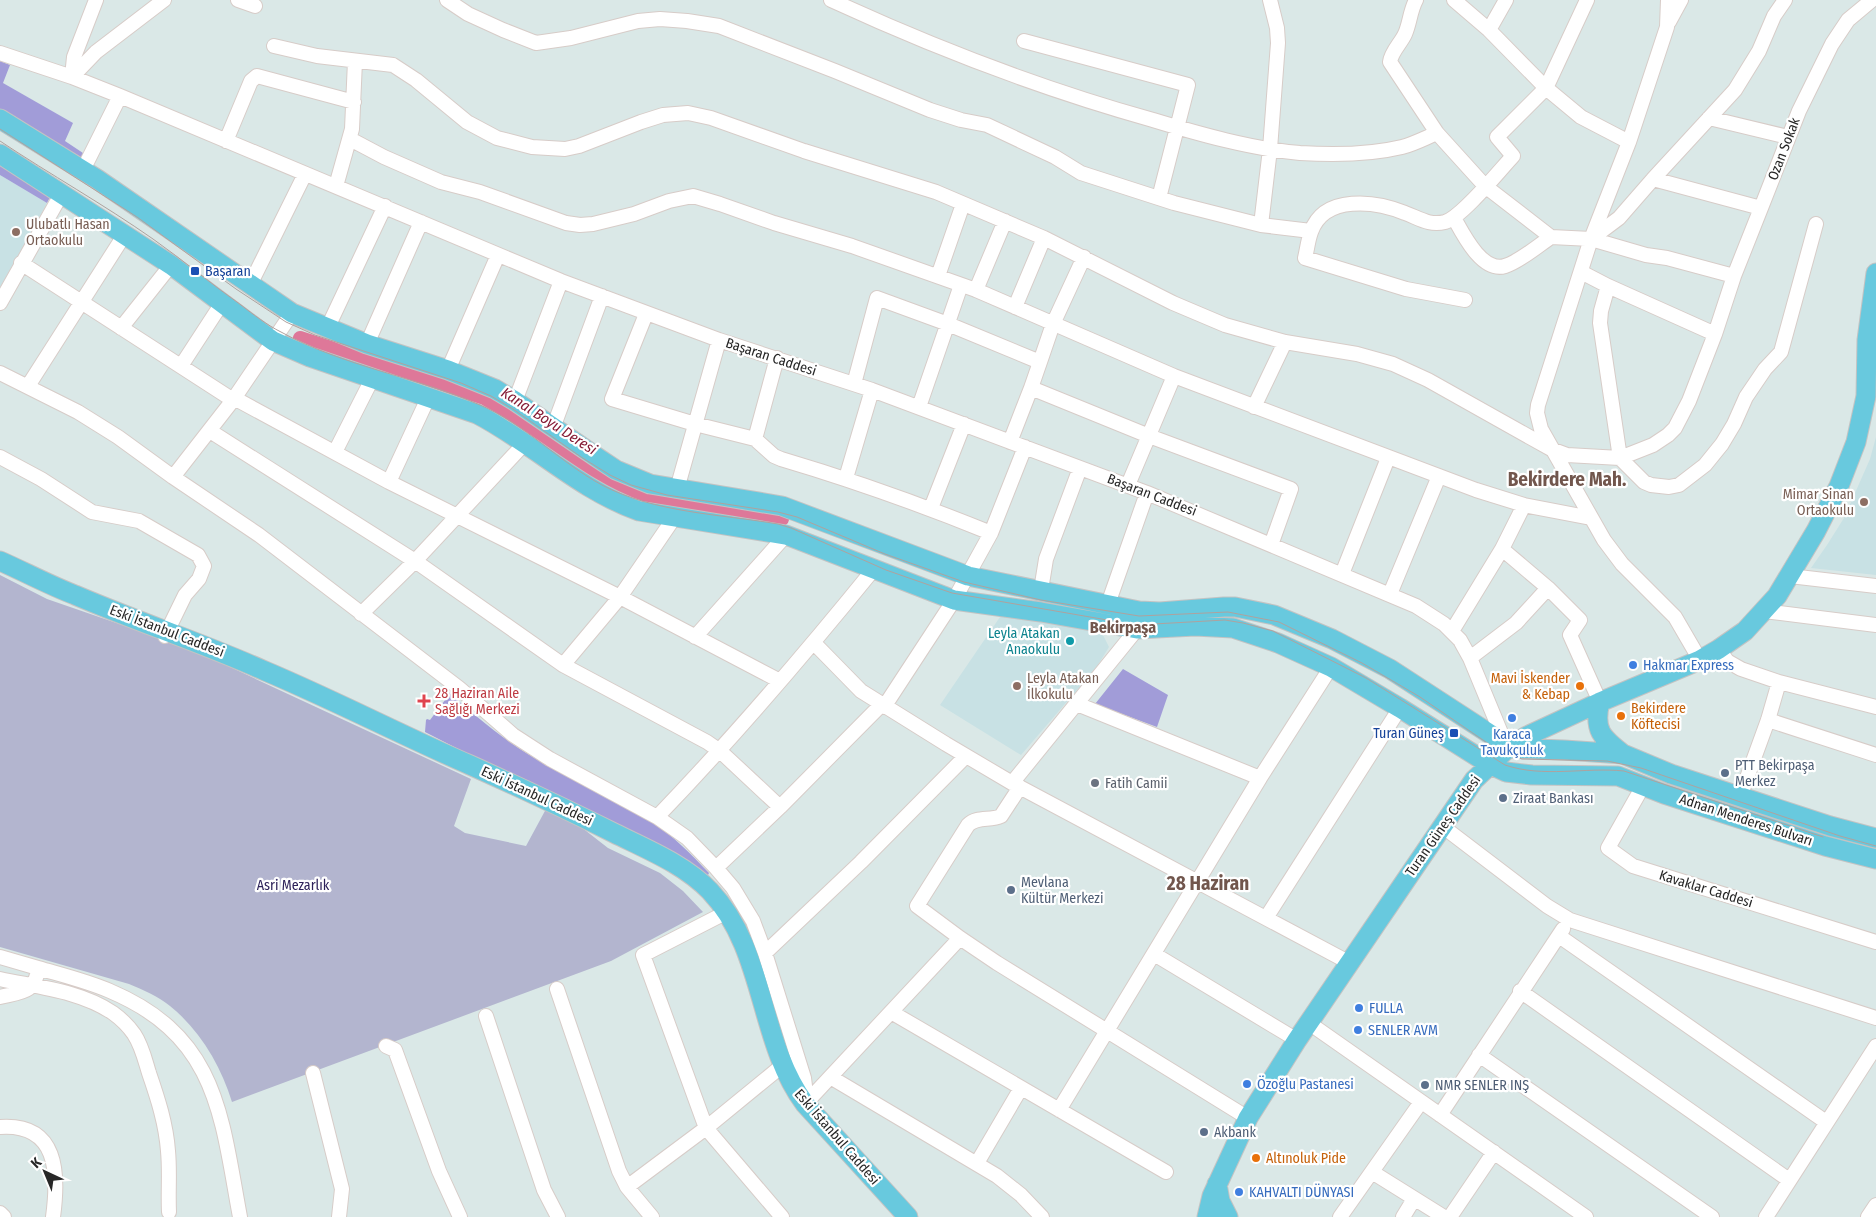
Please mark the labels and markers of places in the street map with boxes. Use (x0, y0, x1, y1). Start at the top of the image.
place label: Ulubatlı Hasan Ortaokulu (26, 216, 110, 249)
marker: Ulubatlı Hasan Ortaokulu (10, 226, 22, 238)
place label: Başaran (205, 263, 251, 280)
marker: Başaran (189, 265, 201, 277)
place label: Mimar Sinan Ortaokulu (1783, 486, 1854, 519)
marker: Mimar Sinan Ortaokulu (1858, 496, 1870, 508)
place label: Leyla Atakan Anaokulu (988, 625, 1060, 658)
marker: Leyla Atakan Anaokulu (1064, 635, 1076, 647)
place label: Hakmar Express (1643, 657, 1734, 674)
marker: Hakmar Express (1627, 659, 1639, 671)
place label: Leyla Atakan İlkokulu (1027, 670, 1099, 703)
place label: Mavi İskender & Kebap (1491, 670, 1570, 703)
marker: Leyla Atakan İlkokulu (1011, 680, 1023, 692)
marker: Mavi İskender & Kebap (1574, 680, 1586, 692)
place label: 28 Haziran Aile Sağlığı Merkezi (435, 685, 520, 718)
marker: 28 Haziran Aile Sağlığı Merkezi (417, 694, 431, 708)
place label: Bekirdere Köftecisi (1631, 700, 1686, 733)
marker: Bekirdere Köftecisi (1615, 710, 1627, 722)
marker: Karaca Tavukçuluk (1506, 712, 1518, 724)
place label: Turan Güneş (1373, 725, 1444, 742)
place label: Karaca Tavukçuluk (1480, 726, 1544, 759)
marker: Turan Güneş (1448, 727, 1460, 739)
place label: PTT Bekirpaşa Merkez (1735, 757, 1815, 790)
marker: PTT Bekirpaşa Merkez (1719, 767, 1731, 779)
place label: Fatih Camii (1105, 775, 1168, 792)
marker: Fatih Camii (1089, 777, 1101, 789)
place label: Ziraat Bankası (1513, 790, 1594, 807)
marker: Ziraat Bankası (1497, 792, 1509, 804)
place label: Mevlana Kültür Merkezi (1021, 874, 1103, 907)
marker: Mevlana Kültür Merkezi (1005, 884, 1017, 896)
place label: FULLA (1369, 1000, 1404, 1017)
marker: FULLA (1353, 1002, 1365, 1014)
place label: SENLER AVM (1368, 1022, 1438, 1039)
marker: SENLER AVM (1352, 1024, 1364, 1036)
place label: Özoğlu Pastanesi (1257, 1075, 1354, 1093)
place label: NMR SENLER INŞ (1435, 1077, 1529, 1094)
marker: Özoğlu Pastanesi (1241, 1078, 1253, 1090)
marker: NMR SENLER INŞ (1419, 1079, 1431, 1091)
place label: Akbank (1214, 1124, 1256, 1141)
marker: Akbank (1198, 1126, 1210, 1138)
place label: Altınoluk Pide (1266, 1150, 1346, 1167)
marker: Altınoluk Pide (1250, 1152, 1262, 1164)
place label: KAHVALTI DÜNYASI (1249, 1183, 1354, 1201)
marker: KAHVALTI DÜNYASI (1233, 1186, 1245, 1198)

